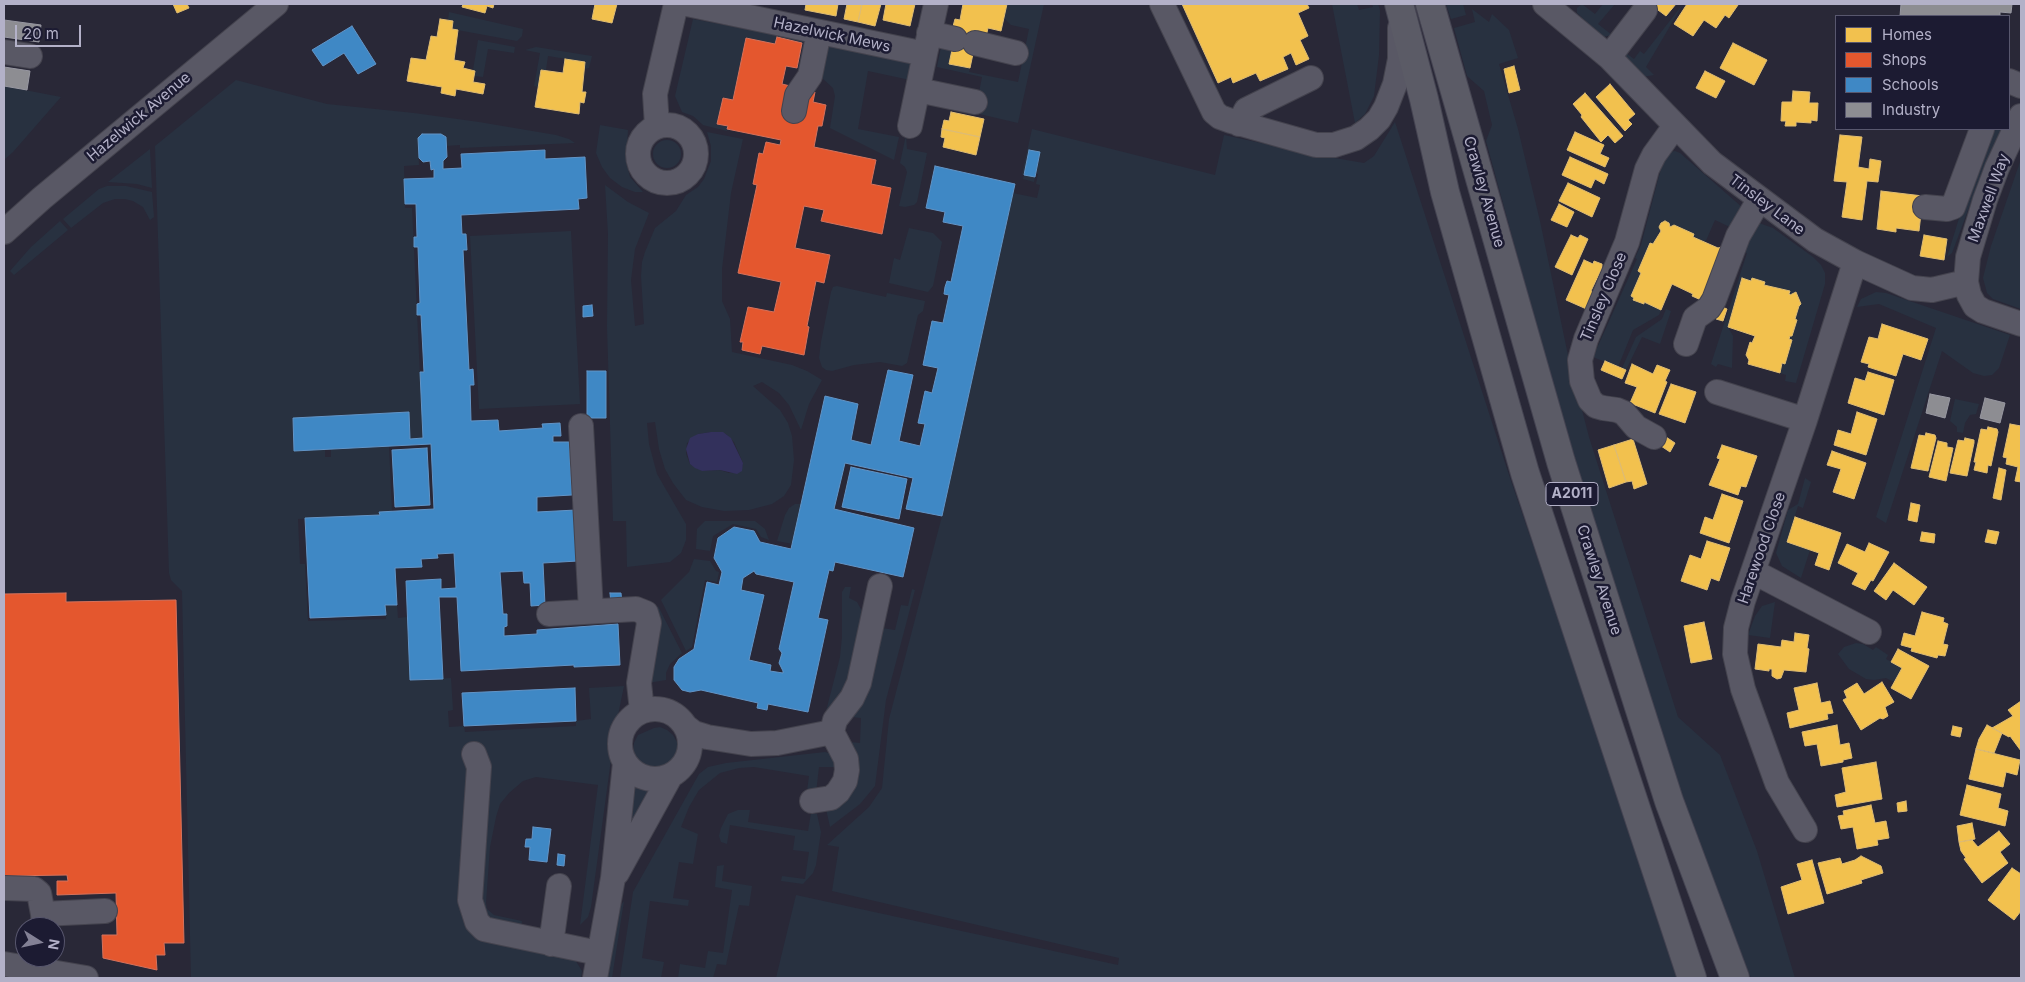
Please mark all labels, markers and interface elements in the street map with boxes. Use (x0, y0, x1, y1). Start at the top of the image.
street label: Hazelwick Mews (772, 14, 892, 56)
scale bar (18, 15, 84, 47)
legend (1835, 15, 2010, 130)
text: 20 m (23, 24, 59, 43)
text: Homes (1882, 25, 1932, 44)
text: Shops (1882, 50, 1927, 69)
street label: Hazelwick Avenue (84, 68, 194, 166)
text: Schools (1882, 75, 1939, 94)
text: Industry (1882, 100, 1940, 119)
street label: Crawley Avenue (1460, 134, 1508, 250)
street label: Maxwell Way (1965, 151, 2013, 245)
street label: Tinsley Lane (1726, 171, 1808, 239)
street label: Tinsley Close (1577, 250, 1631, 344)
road number: A2011 (1546, 482, 1598, 506)
street label: Harewood Close (1734, 490, 1790, 606)
street label: Crawley Avenue (1573, 523, 1625, 637)
north arrow (15, 917, 65, 967)
text: N (45, 938, 64, 951)

